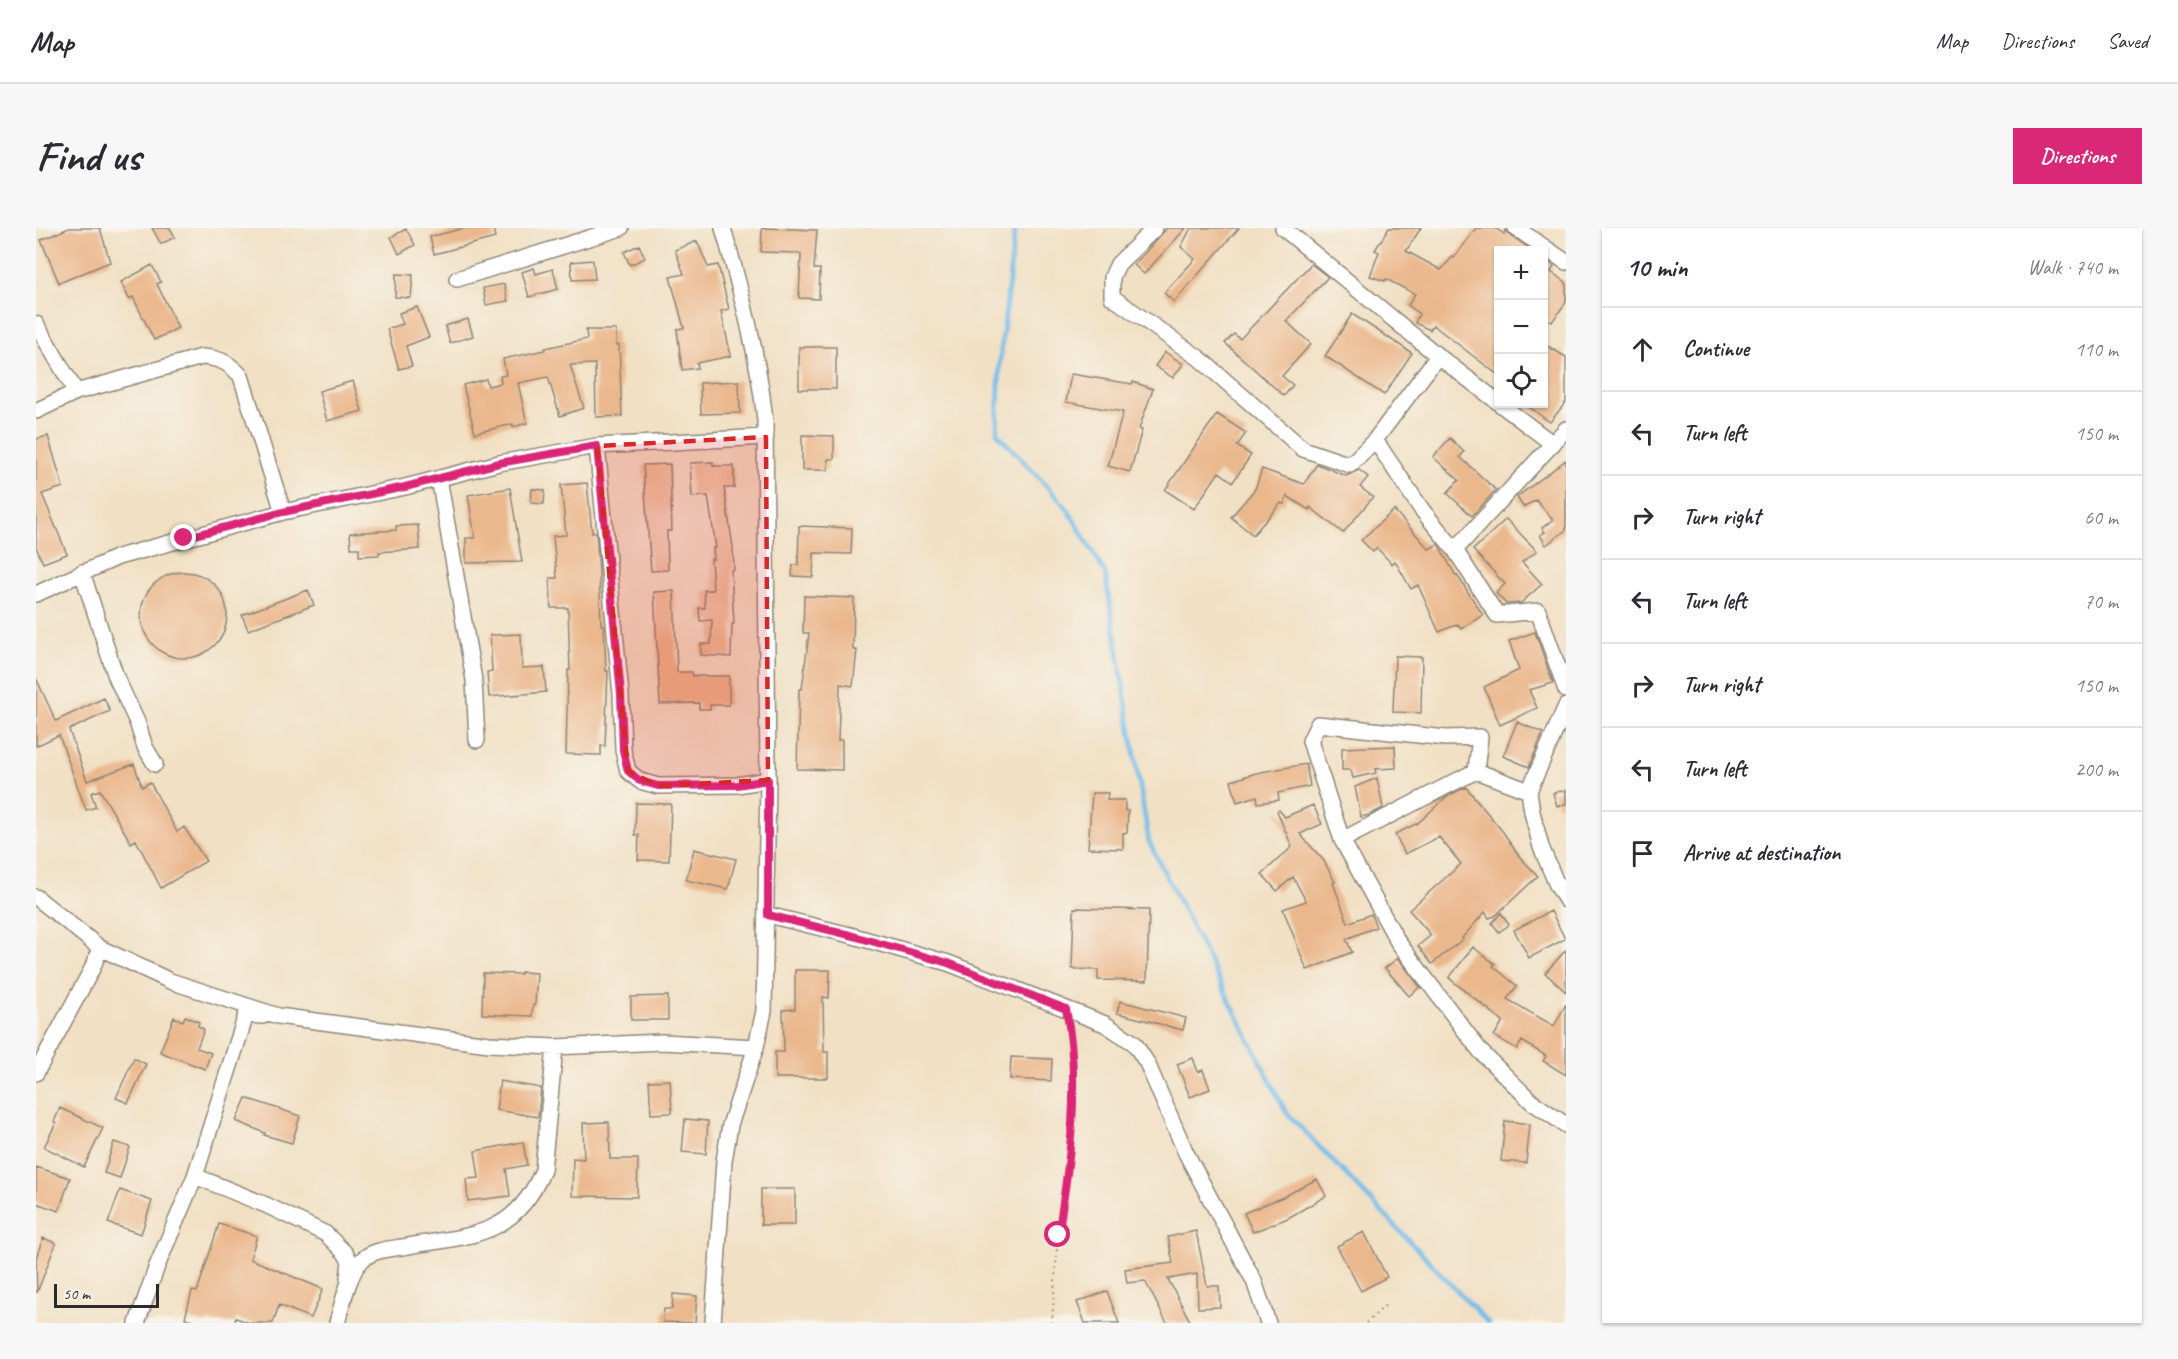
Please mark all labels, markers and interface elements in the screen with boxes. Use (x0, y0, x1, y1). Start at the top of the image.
text: Map (30, 24, 73, 59)
text: Map (1936, 28, 1968, 54)
text: Directions (2001, 28, 2074, 54)
text: Saved (2107, 28, 2148, 54)
button: Directions (2013, 128, 2142, 184)
text: Find us (36, 130, 141, 183)
map controls (1494, 246, 1548, 408)
button: + (1494, 246, 1548, 300)
text: 10 min (1626, 251, 1688, 284)
text: Walk · 740 m (2028, 255, 2118, 280)
button: − (1494, 300, 1548, 354)
icon: ahead (1626, 333, 1659, 366)
text: Continue (1683, 335, 1749, 363)
text: 110 m (2075, 337, 2118, 362)
button: locate (1494, 354, 1548, 408)
icon: left (1626, 417, 1659, 450)
text: Turn left (1683, 419, 1747, 447)
text: 150 m (2075, 421, 2118, 446)
icon: right (1626, 501, 1659, 534)
text: Turn right (1683, 503, 1760, 531)
text: 60 m (2084, 505, 2118, 530)
route end (170, 524, 196, 550)
icon: left (1626, 585, 1659, 618)
text: Turn left (1683, 587, 1747, 615)
text: 70 m (2084, 589, 2118, 614)
icon: right (1626, 669, 1659, 702)
text: Turn right (1683, 671, 1760, 699)
text: 150 m (2075, 673, 2118, 698)
icon: left (1626, 753, 1659, 786)
text: Turn left (1683, 755, 1747, 783)
text: 200 m (2075, 757, 2118, 782)
icon: arrive (1626, 837, 1659, 870)
text: Arrive at destination (1683, 839, 1840, 867)
route start (1044, 1221, 1070, 1247)
scale bar (54, 1281, 159, 1308)
text: 50 m (63, 1284, 90, 1304)

